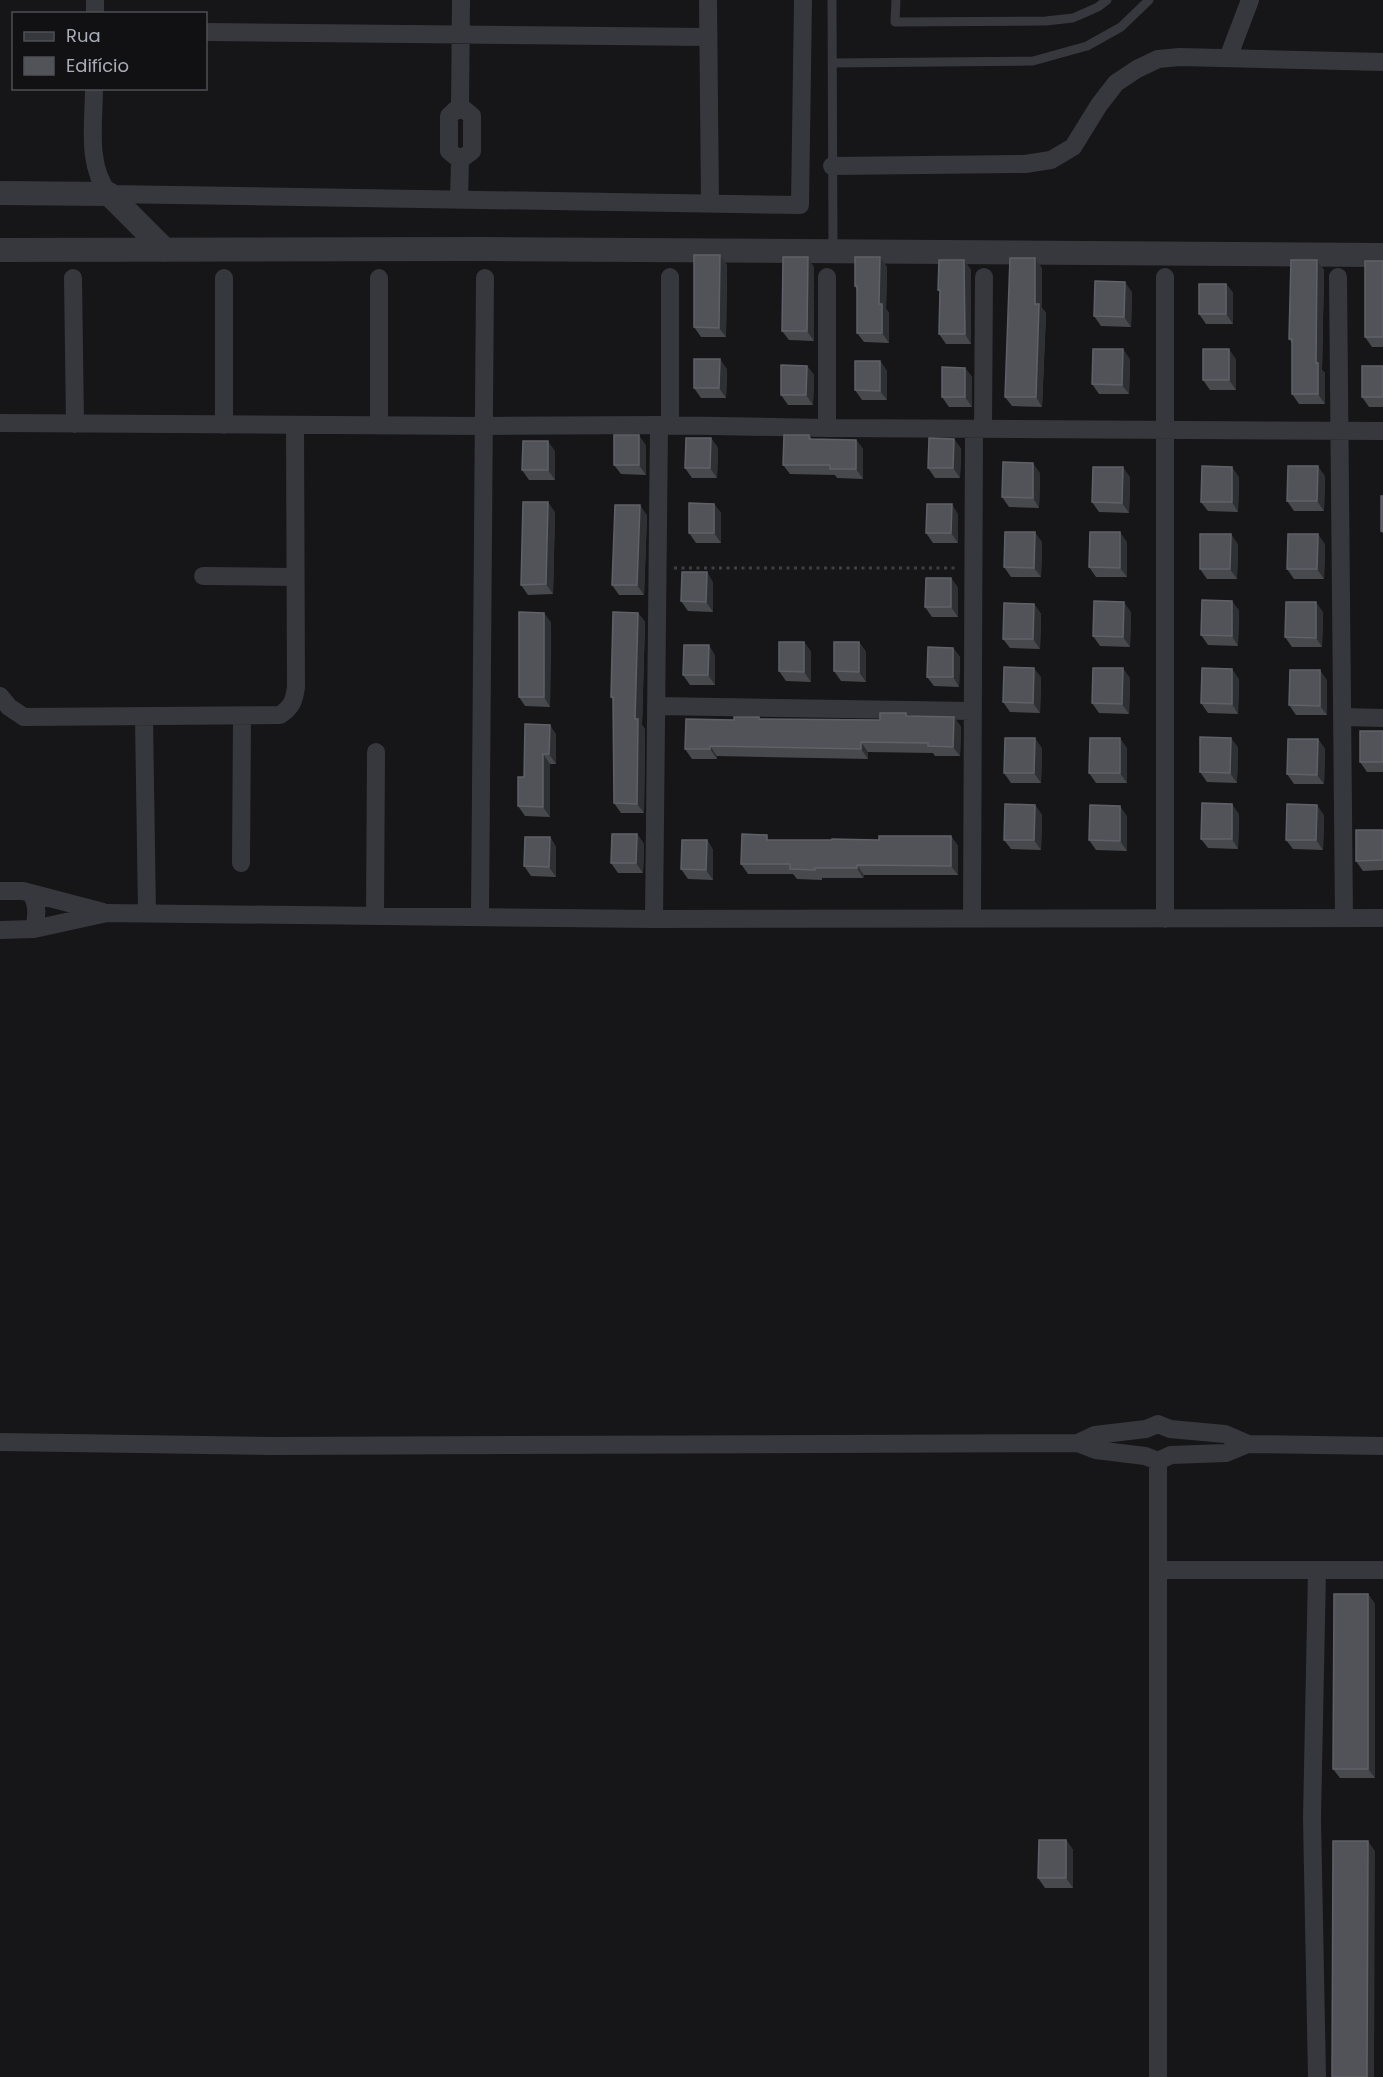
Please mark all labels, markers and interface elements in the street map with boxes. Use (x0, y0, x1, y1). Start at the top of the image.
legend (12, 12, 207, 90)
text: Rua (66, 23, 101, 48)
text: Edifício (66, 53, 129, 78)

